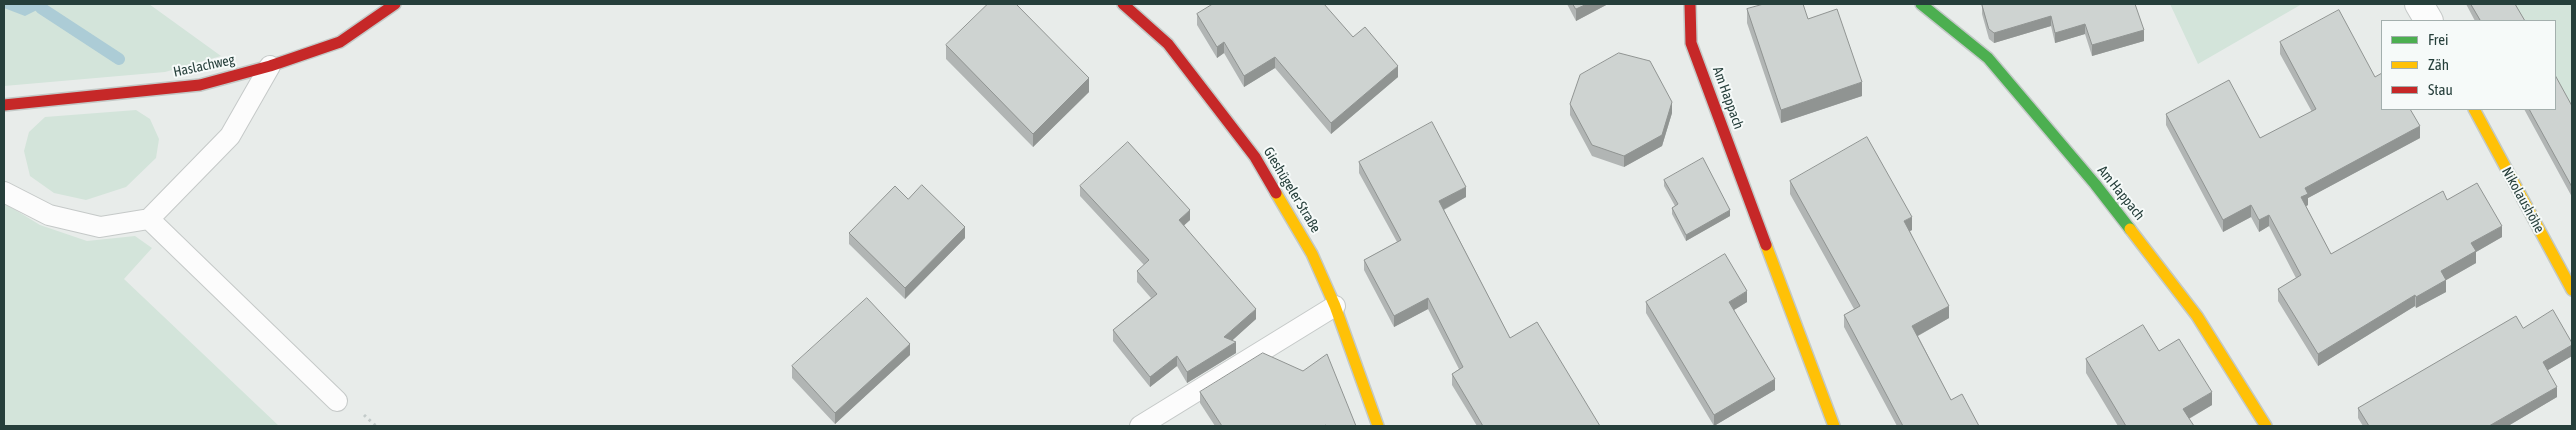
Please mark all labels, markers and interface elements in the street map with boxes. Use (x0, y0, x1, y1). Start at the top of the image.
legend (2381, 20, 2556, 110)
text: Frei (2428, 31, 2448, 48)
street label: Haslachweg (172, 51, 236, 81)
text: Zäh (2428, 56, 2449, 73)
street label: Am Happach (1709, 64, 1747, 132)
text: Stau (2428, 81, 2453, 98)
street label: Gieshügeler Straße (1260, 144, 1324, 236)
street label: Am Happach (2094, 162, 2148, 224)
street label: Nikolaushöhe (2498, 164, 2548, 236)

